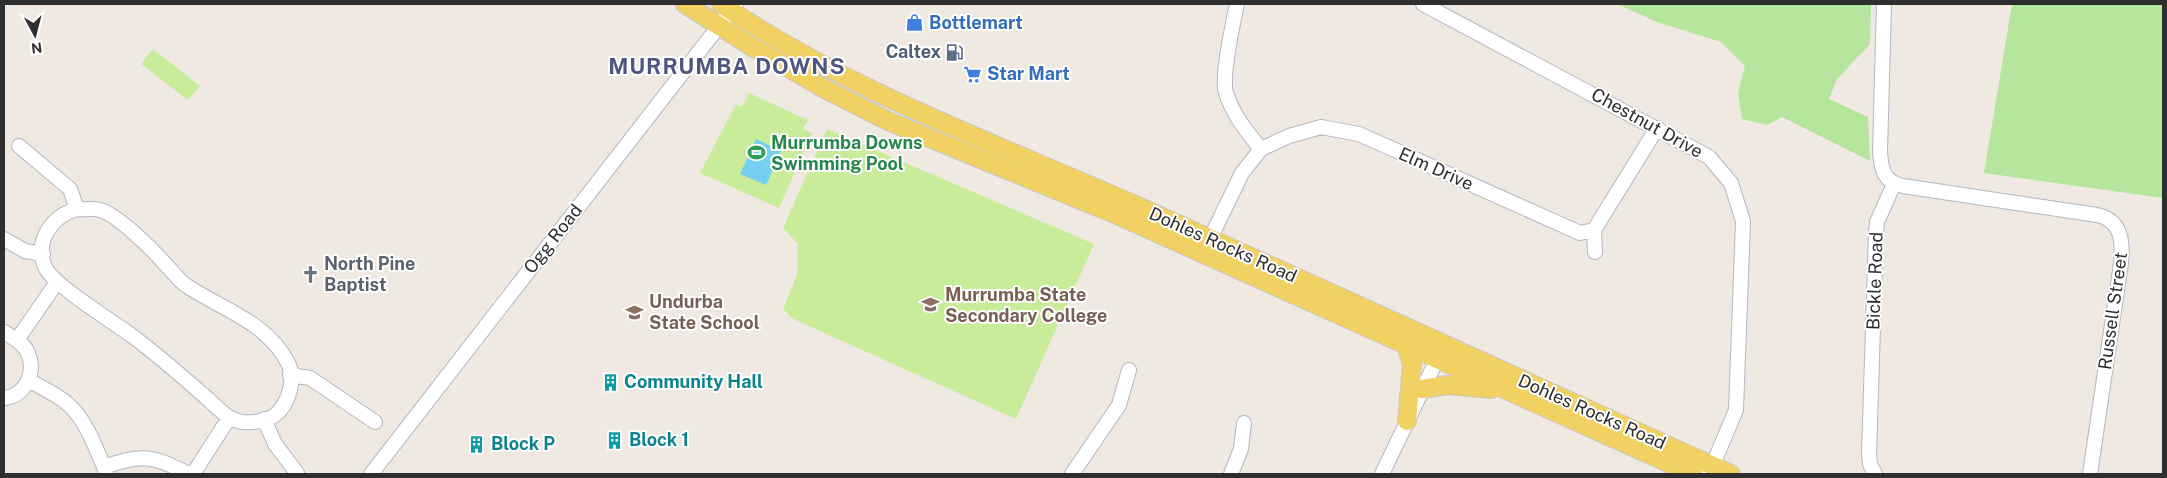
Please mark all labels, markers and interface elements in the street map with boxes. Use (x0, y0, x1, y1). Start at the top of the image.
north arrow (10, 10, 60, 60)
place label: Bottlemart (929, 12, 1023, 33)
shop icon: Bottlemart (905, 13, 925, 33)
text: N (30, 39, 43, 57)
place label: Caltex (885, 41, 941, 62)
fuel station icon: Caltex (945, 42, 965, 62)
district label: MURRUMBA DOWNS (608, 53, 846, 79)
place label: Star Mart (987, 63, 1070, 84)
supermarket icon: Star Mart (963, 64, 983, 84)
street label: Chestnut Drive (1588, 83, 1707, 162)
place label: Murrumba Downs Swimming Pool (771, 132, 923, 174)
sports icon: Murrumba Downs Swimming Pool (747, 143, 767, 163)
street label: Elm Drive (1396, 143, 1477, 194)
street label: Ogg Road (519, 200, 586, 278)
street label: Dohles Rocks Road (1146, 203, 1300, 287)
street label: Bickle Road (1862, 231, 1887, 331)
street label: Russell Street (2094, 251, 2131, 371)
place label: North Pine Baptist (324, 253, 415, 295)
church icon: North Pine Baptist (300, 264, 320, 284)
place label: Murrumba State Secondary College (945, 284, 1108, 326)
place label: Undurba State School (649, 291, 760, 333)
school or university icon: Murrumba State Secondary College (921, 295, 941, 315)
school or university icon: Undurba State School (625, 302, 645, 322)
street label: Dohles Rocks Road (1515, 370, 1669, 454)
place label: Community Hall (624, 371, 763, 392)
building icon: Community Hall (600, 372, 620, 392)
place label: Block 1 (629, 429, 689, 450)
building icon: Block 1 (605, 430, 625, 450)
place label: Block P (491, 433, 555, 454)
building icon: Block P (467, 434, 487, 454)

